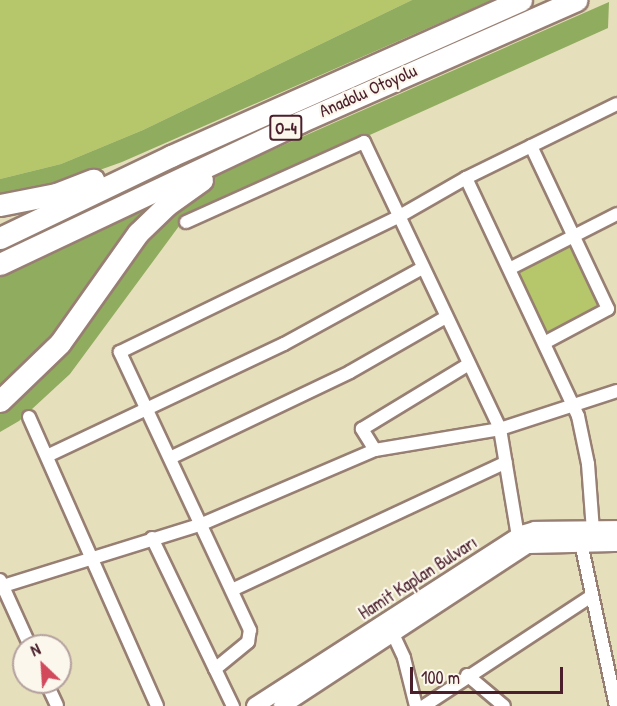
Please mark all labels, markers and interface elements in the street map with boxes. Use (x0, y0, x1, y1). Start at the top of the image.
street label: Anadolu Otoyolu (316, 60, 420, 122)
road number: O-4 (268, 115, 304, 141)
street label: Hamit Kaplan Bulvarı (355, 532, 481, 624)
north arrow (12, 634, 72, 694)
text: N (27, 638, 44, 661)
scale bar (413, 655, 566, 693)
text: 100 m (421, 665, 460, 690)

